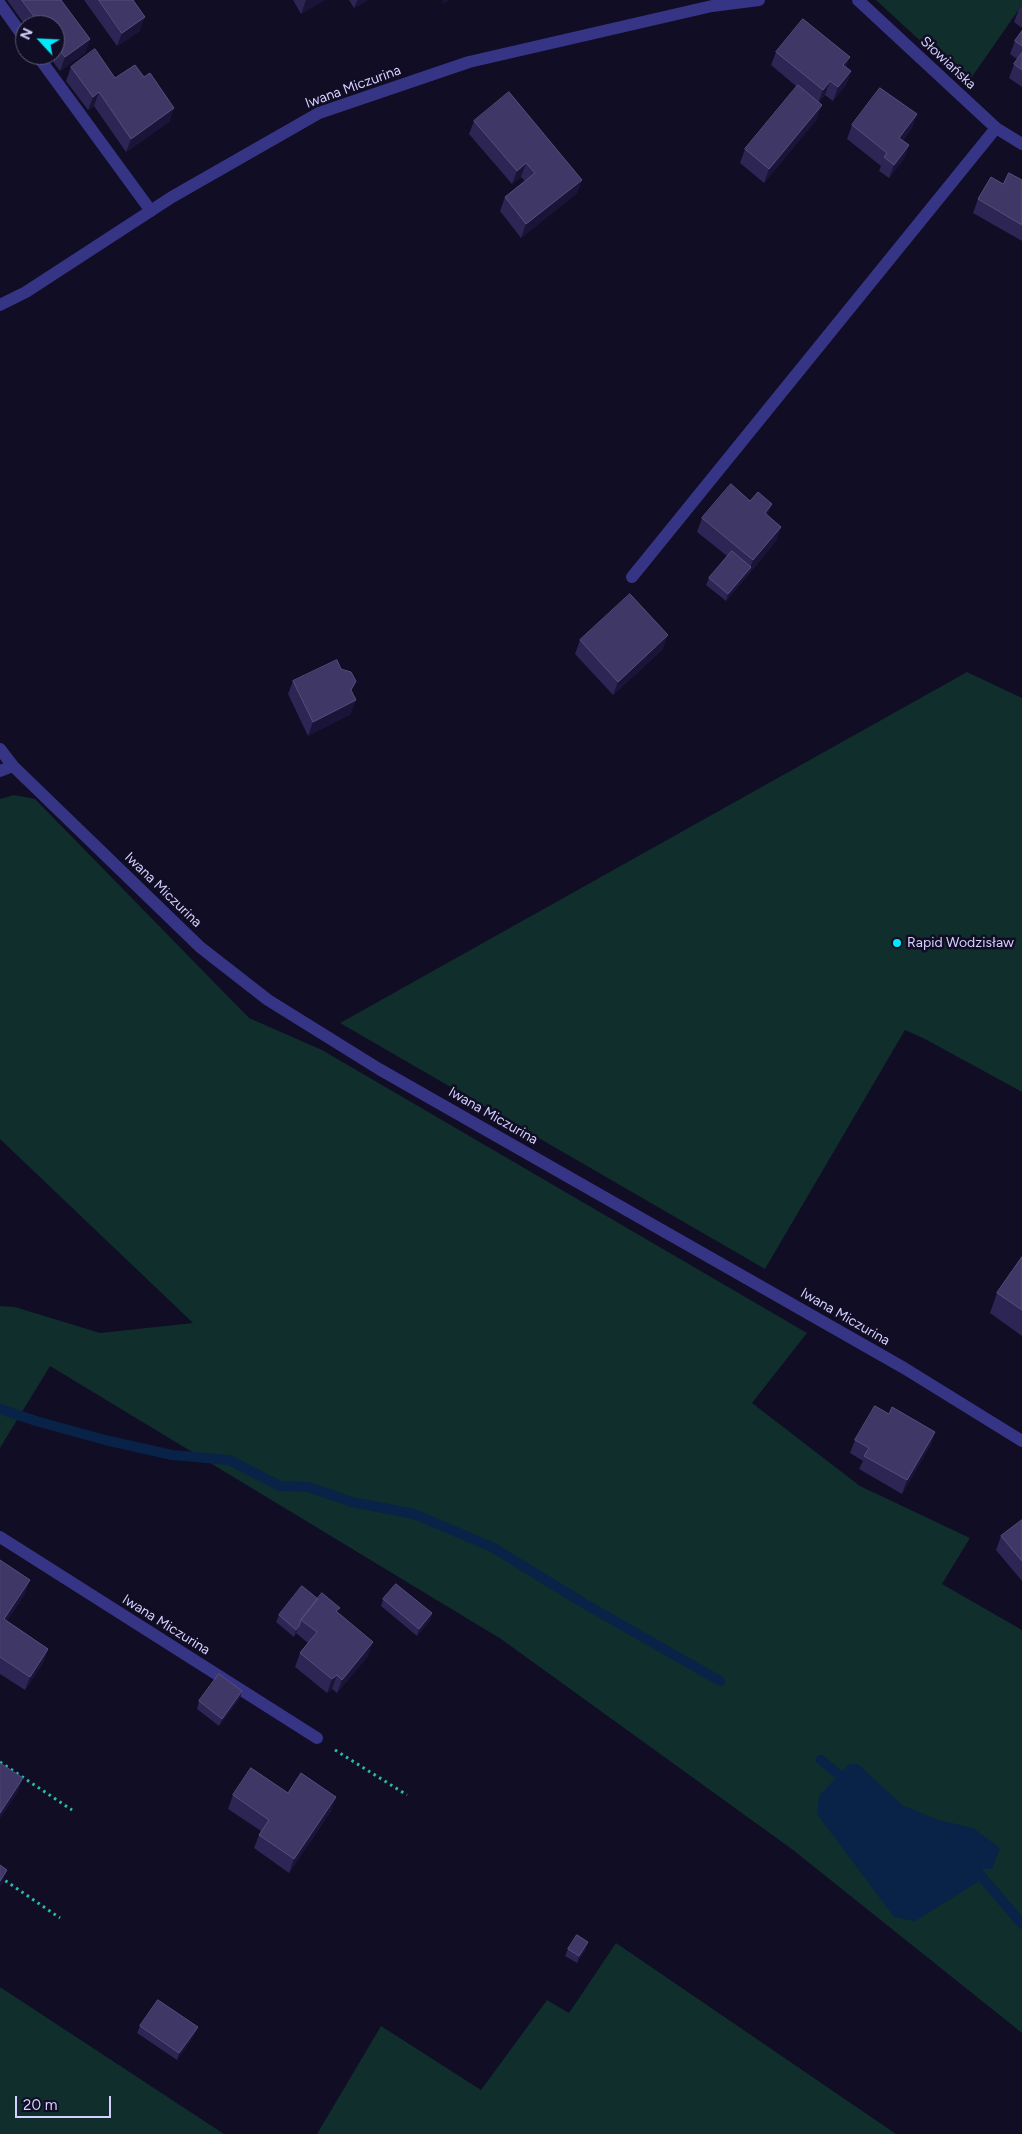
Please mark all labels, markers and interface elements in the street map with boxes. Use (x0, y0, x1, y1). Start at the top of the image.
north arrow (15, 15, 65, 65)
text: N (17, 25, 37, 42)
street label: Słowiańska (917, 33, 979, 93)
street label: Iwana Miczurina (303, 62, 403, 112)
street label: Iwana Miczurina (121, 849, 205, 931)
place label: Rapid Wodzisław (907, 935, 1014, 951)
marker: Rapid Wodzisław (891, 937, 903, 949)
street label: Iwana Miczurina (445, 1084, 541, 1148)
street label: Iwana Miczurina (797, 1285, 893, 1349)
street label: Iwana Miczurina (119, 1591, 213, 1659)
scale bar (18, 2086, 114, 2118)
text: 20 m (23, 2096, 57, 2114)

